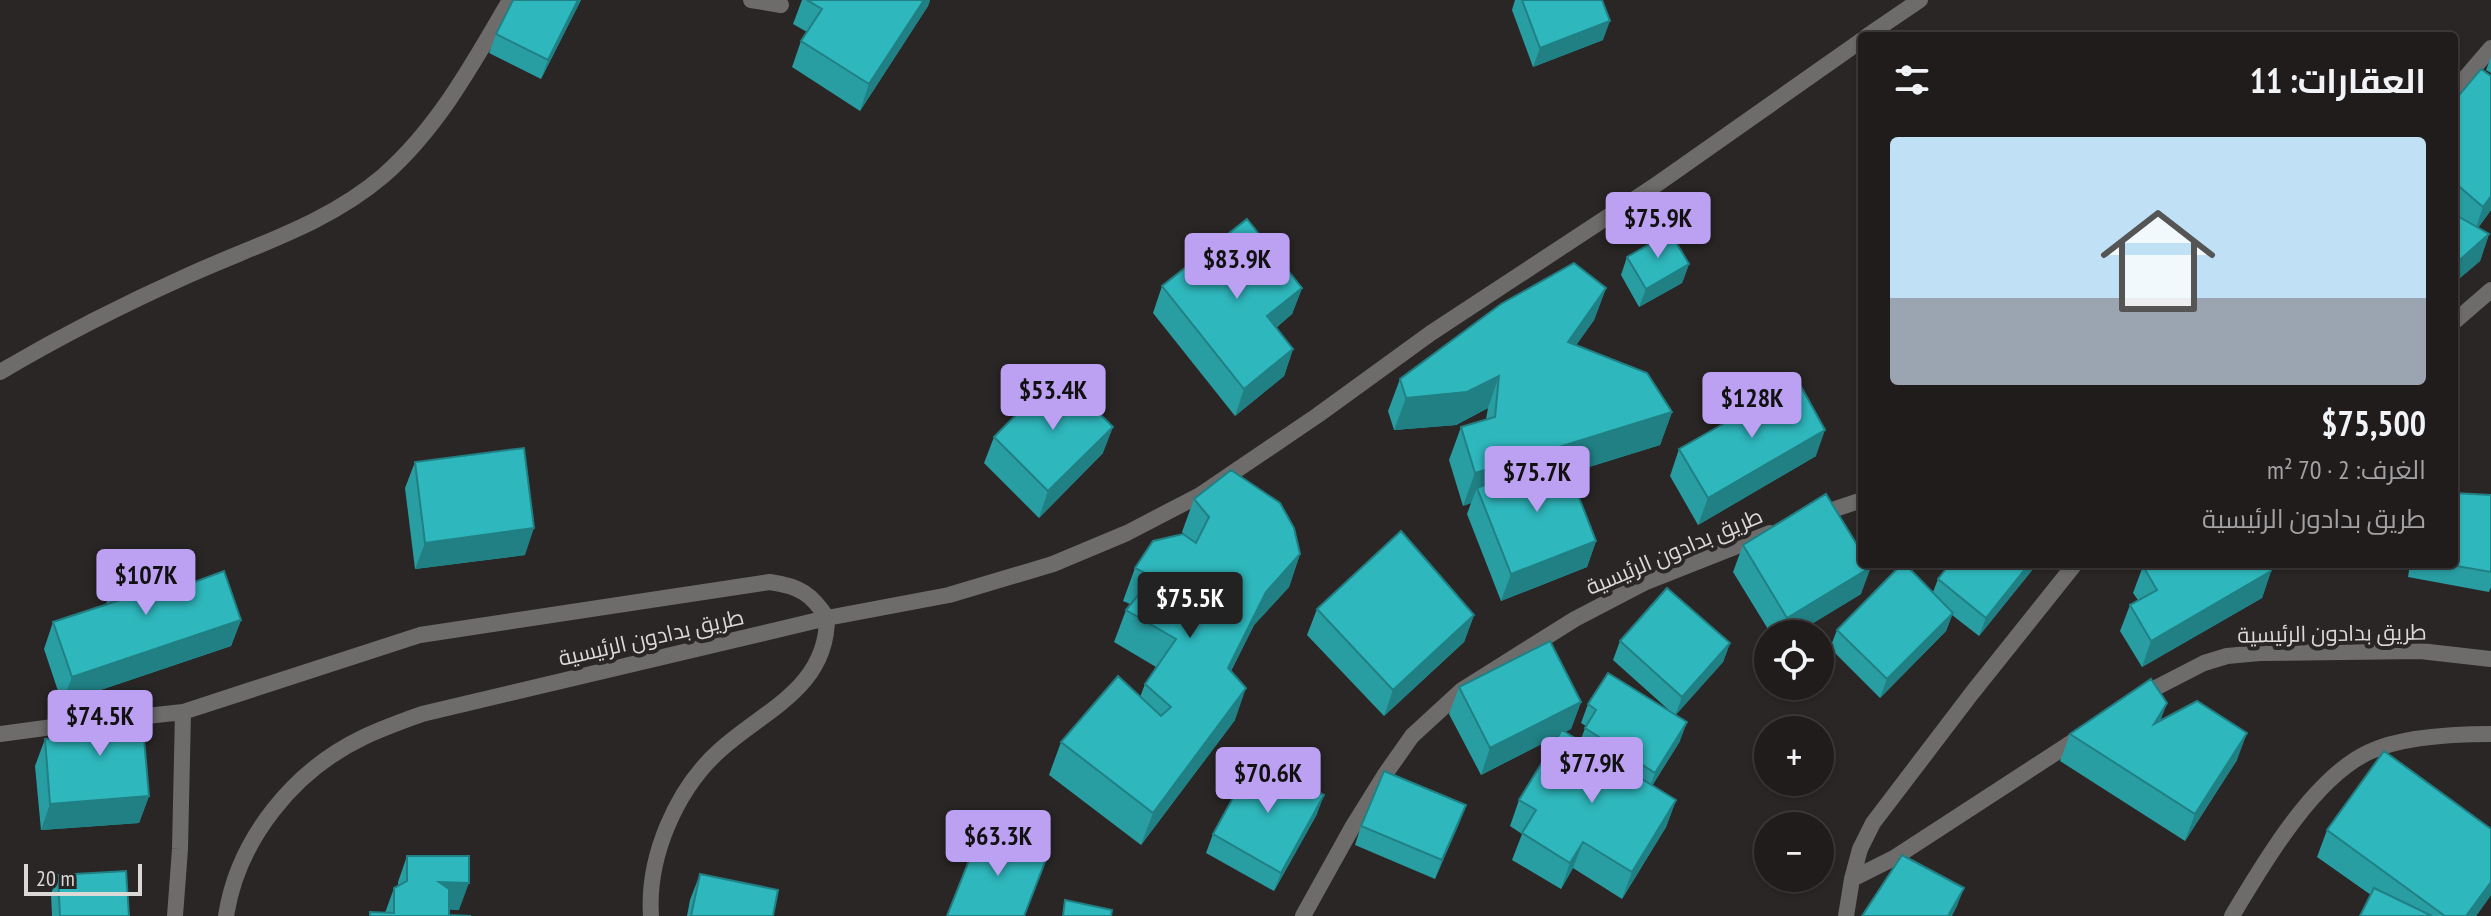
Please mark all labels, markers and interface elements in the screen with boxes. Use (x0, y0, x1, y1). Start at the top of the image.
icon: filters (1890, 58, 1934, 102)
text: العقارات: 11 (2250, 58, 2426, 102)
icon: home (2086, 189, 2230, 333)
pin: $75.9K (1593, 192, 1723, 260)
text: $75.9K (1624, 201, 1692, 234)
pin: $83.9K (1172, 233, 1302, 301)
text: $83.9K (1203, 242, 1271, 275)
pin: $53.4K (988, 364, 1118, 432)
pin: $128K (1696, 372, 1808, 440)
text: $53.4K (1019, 373, 1087, 406)
text: $128K (1720, 381, 1784, 414)
text: $75,500 (2321, 401, 2426, 445)
pin: $75.7K (1472, 446, 1602, 514)
text: الغرف: 2 · 70 m² (2267, 453, 2426, 486)
text: $75.7K (1503, 455, 1571, 488)
street label: طريق بدادون الرئيسية (1581, 501, 1767, 601)
text: طريق بدادون الرئيسية (2202, 502, 2426, 535)
pin: $107K (90, 549, 202, 617)
text: $107K (114, 558, 178, 591)
pin: $75.5K (1125, 572, 1255, 640)
text: $75.5K (1156, 581, 1224, 614)
street label: طريق بدادون الرئيسية (556, 602, 746, 672)
street label: طريق بدادون الرئيسية (2237, 617, 2427, 649)
map controls (1754, 620, 1834, 892)
button: locate (1754, 620, 1834, 700)
pin: $74.5K (35, 690, 165, 758)
text: $74.5K (66, 699, 134, 732)
button: + (1754, 716, 1834, 796)
pin: $77.9K (1527, 737, 1657, 805)
text: $77.9K (1559, 746, 1625, 779)
pin: $70.6K (1203, 747, 1333, 815)
text: $70.6K (1234, 756, 1302, 789)
pin: $63.3K (933, 810, 1063, 878)
button: − (1754, 812, 1834, 892)
text: $63.3K (964, 819, 1032, 852)
scale bar (24, 860, 142, 896)
text: 20 m (36, 864, 75, 892)

